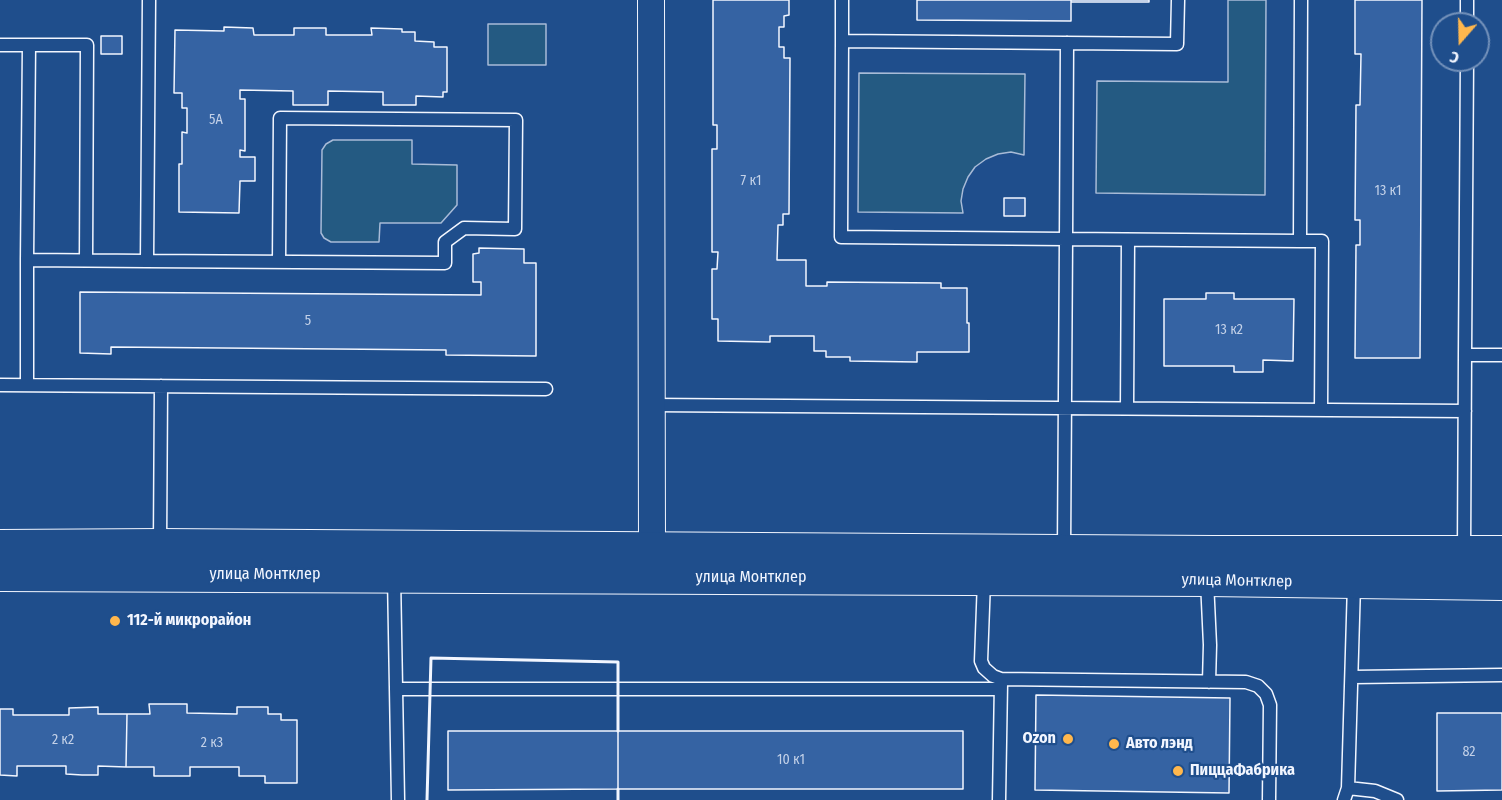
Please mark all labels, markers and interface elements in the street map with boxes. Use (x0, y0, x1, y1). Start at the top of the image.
north arrow (1430, 12, 1490, 72)
text: С (1447, 47, 1462, 68)
house number: 5А (209, 112, 223, 128)
house number: 7 к1 (741, 173, 761, 189)
house number: 13 к1 (1375, 183, 1401, 199)
house number: 5 (305, 313, 311, 329)
house number: 13 к2 (1215, 322, 1243, 338)
street label: улица Монтклер (210, 565, 320, 585)
street label: улица Монтклер (696, 568, 806, 588)
street label: улица Монтклер (1181, 570, 1293, 592)
place label: 112-й микрорайон (127, 611, 251, 631)
marker: 112-й микрорайон (108, 614, 122, 628)
place label: Ozon (1023, 729, 1056, 749)
house number: 2 к2 (52, 732, 74, 748)
marker: Ozon (1061, 732, 1075, 746)
place label: Авто лэнд (1126, 734, 1193, 754)
house number: 2 к3 (201, 735, 223, 751)
marker: Авто лэнд (1107, 737, 1121, 751)
house number: 82 (1462, 744, 1476, 760)
house number: 10 к1 (777, 752, 805, 768)
place label: ПиццаФабрика (1190, 761, 1295, 781)
marker: ПиццаФабрика (1171, 764, 1185, 778)

